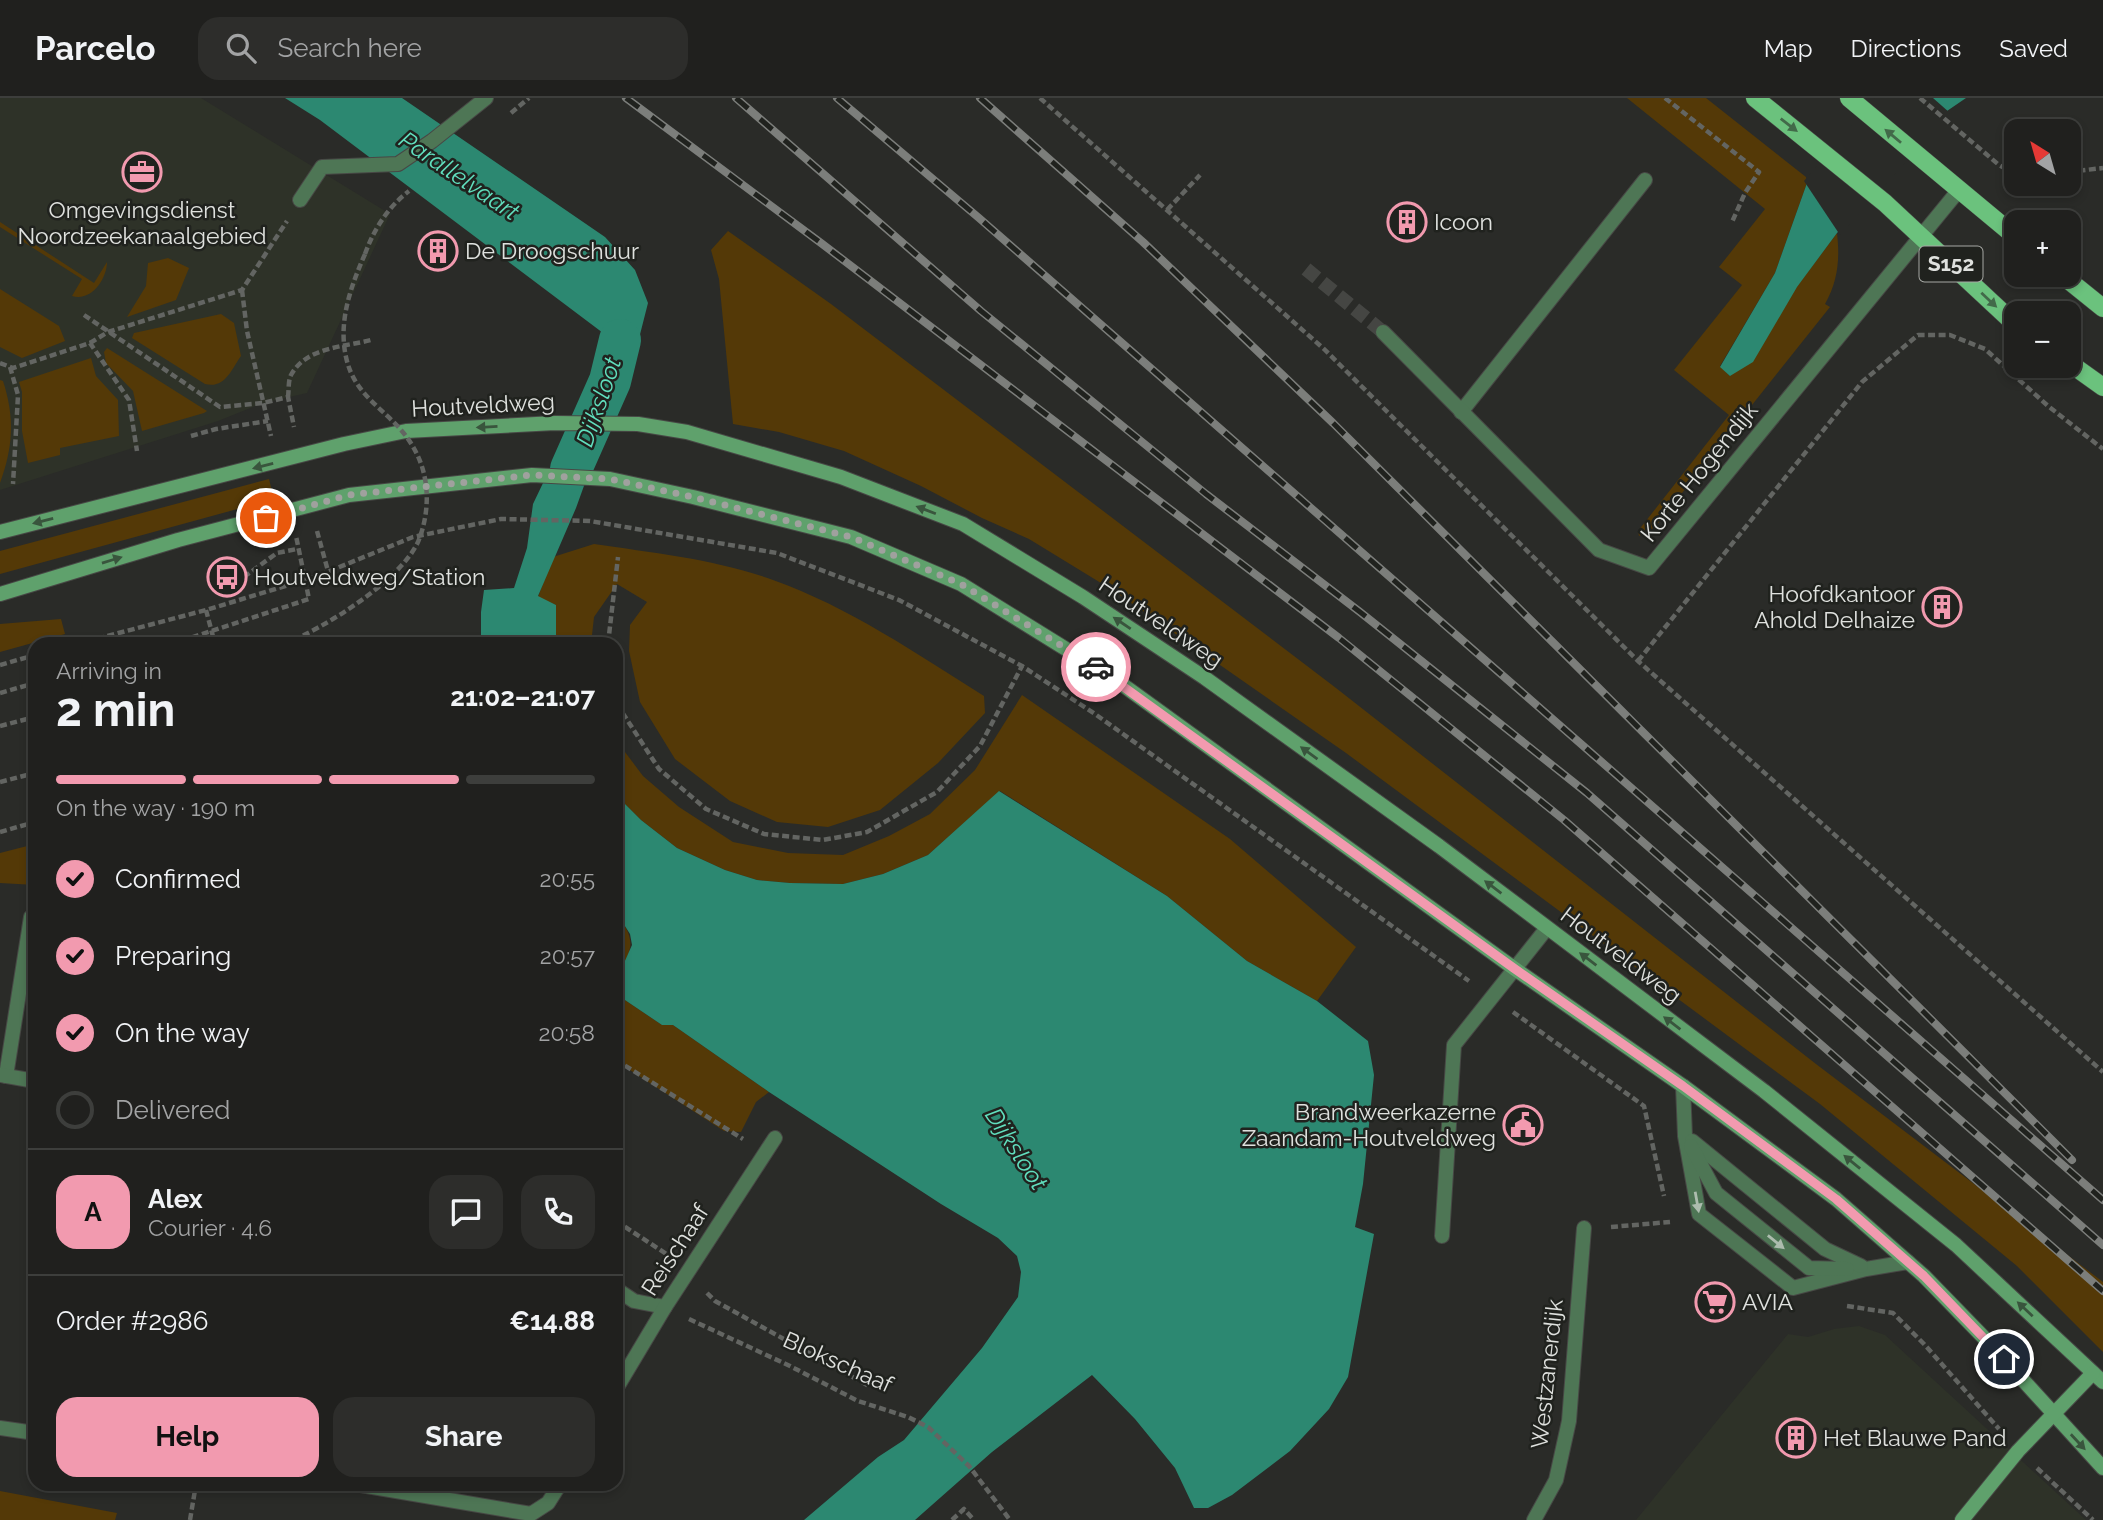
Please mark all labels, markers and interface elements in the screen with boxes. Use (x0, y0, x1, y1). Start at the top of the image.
search box (198, 17, 688, 80)
text: Parcelo (35, 29, 156, 68)
icon: search (222, 29, 260, 67)
text: Search here (278, 33, 422, 63)
text: Map (1764, 34, 1813, 63)
text: Directions (1851, 34, 1961, 63)
text: Saved (1999, 34, 2068, 63)
one-way arrow (1781, 117, 1798, 132)
north arrow (2004, 119, 2081, 196)
map controls (2004, 119, 2081, 378)
water label: Parallelvaart (394, 125, 525, 226)
one-way arrow (1885, 129, 1902, 144)
office icon: Omgevingsdienst Noordzeekanaalgebied (121, 151, 163, 193)
place label: Omgevingsdienst Noordzeekanaalgebied (17, 196, 267, 249)
building icon: Icoon (1386, 201, 1428, 243)
place label: Icoon (1434, 208, 1493, 235)
button: + (2004, 210, 2081, 287)
building icon: De Droogschuur (417, 230, 459, 272)
place label: De Droogschuur (465, 237, 639, 264)
road number: S152 (1920, 246, 1982, 282)
one-way arrow (1980, 291, 1997, 307)
button: − (2004, 301, 2081, 378)
water label: Dijksloot (570, 353, 627, 450)
street label: Houtveldweg (410, 387, 555, 422)
street label: Korte Hogendijk (1634, 397, 1763, 547)
one-way arrow (475, 421, 497, 432)
one-way arrow (252, 461, 274, 472)
pin (236, 488, 296, 548)
icon: bag (247, 499, 285, 537)
one-way arrow (915, 504, 936, 515)
one-way arrow (32, 516, 54, 527)
one-way arrow (102, 554, 123, 565)
bus stop icon: Houtveldweg/Station (206, 556, 248, 598)
place label: Houtveldweg/Station (254, 563, 485, 590)
street label: Houtveldweg (1094, 570, 1228, 673)
place label: Hoofdkantoor Ahold Delhaize (1754, 580, 1915, 633)
building icon: Hoofdkantoor Ahold Delhaize (1921, 586, 1963, 628)
one-way arrow (1113, 617, 1132, 630)
courier (1061, 632, 1131, 702)
icon: car (1077, 648, 1115, 686)
text: Arriving in (56, 657, 162, 684)
text: 21:02–21:07 (450, 682, 595, 712)
text: 2 min (56, 683, 175, 737)
one-way arrow (1300, 746, 1318, 760)
text: On the way · 190 m (56, 794, 255, 821)
icon: check (56, 860, 94, 898)
text: Confirmed (115, 864, 241, 894)
text: 20:55 (540, 865, 595, 892)
one-way arrow (1484, 881, 1502, 895)
street label: Houtveldweg (1556, 901, 1687, 1009)
icon: check (56, 937, 94, 975)
text: Preparing (115, 941, 231, 971)
text: 20:57 (540, 942, 595, 969)
one-way arrow (1579, 952, 1597, 966)
icon: check (56, 1014, 94, 1052)
one-way arrow (1664, 1015, 1682, 1030)
text: On the way (115, 1018, 250, 1048)
text: 20:58 (538, 1019, 595, 1046)
text: Delivered (115, 1095, 230, 1125)
place label: Brandweerkazerne Zaandam-Houtveldweg (1242, 1098, 1496, 1151)
water label: Dijksloot (979, 1102, 1054, 1196)
public building icon: Brandweerkazerne Zaandam-Houtveldweg (1502, 1104, 1544, 1146)
one-way arrow (1843, 1155, 1861, 1170)
button: chat (429, 1175, 503, 1249)
button: phone (521, 1175, 595, 1249)
text: Alex (148, 1184, 203, 1214)
one-way arrow (1692, 1191, 1703, 1213)
text: A (84, 1197, 102, 1227)
street label: Reischaaf (635, 1198, 715, 1300)
text: Courier · 4.6 (148, 1214, 272, 1241)
one-way arrow (1766, 1234, 1784, 1249)
supermarket icon: AVIA (1694, 1281, 1736, 1323)
place label: AVIA (1742, 1288, 1794, 1315)
street label: Westzanerdijk (1525, 1298, 1568, 1450)
one-way arrow (2017, 1302, 2034, 1318)
text: Order #2986 (56, 1306, 208, 1336)
text: €14.88 (509, 1306, 595, 1336)
street label: Blokschaaf (779, 1325, 898, 1398)
pin (1974, 1329, 2034, 1389)
icon: home (1985, 1340, 2023, 1378)
button: Help (56, 1397, 319, 1477)
button: Share (333, 1397, 595, 1477)
building icon: Het Blauwe Pand (1775, 1417, 1817, 1459)
place label: Het Blauwe Pand (1823, 1424, 2007, 1451)
one-way arrow (2070, 1433, 2086, 1450)

